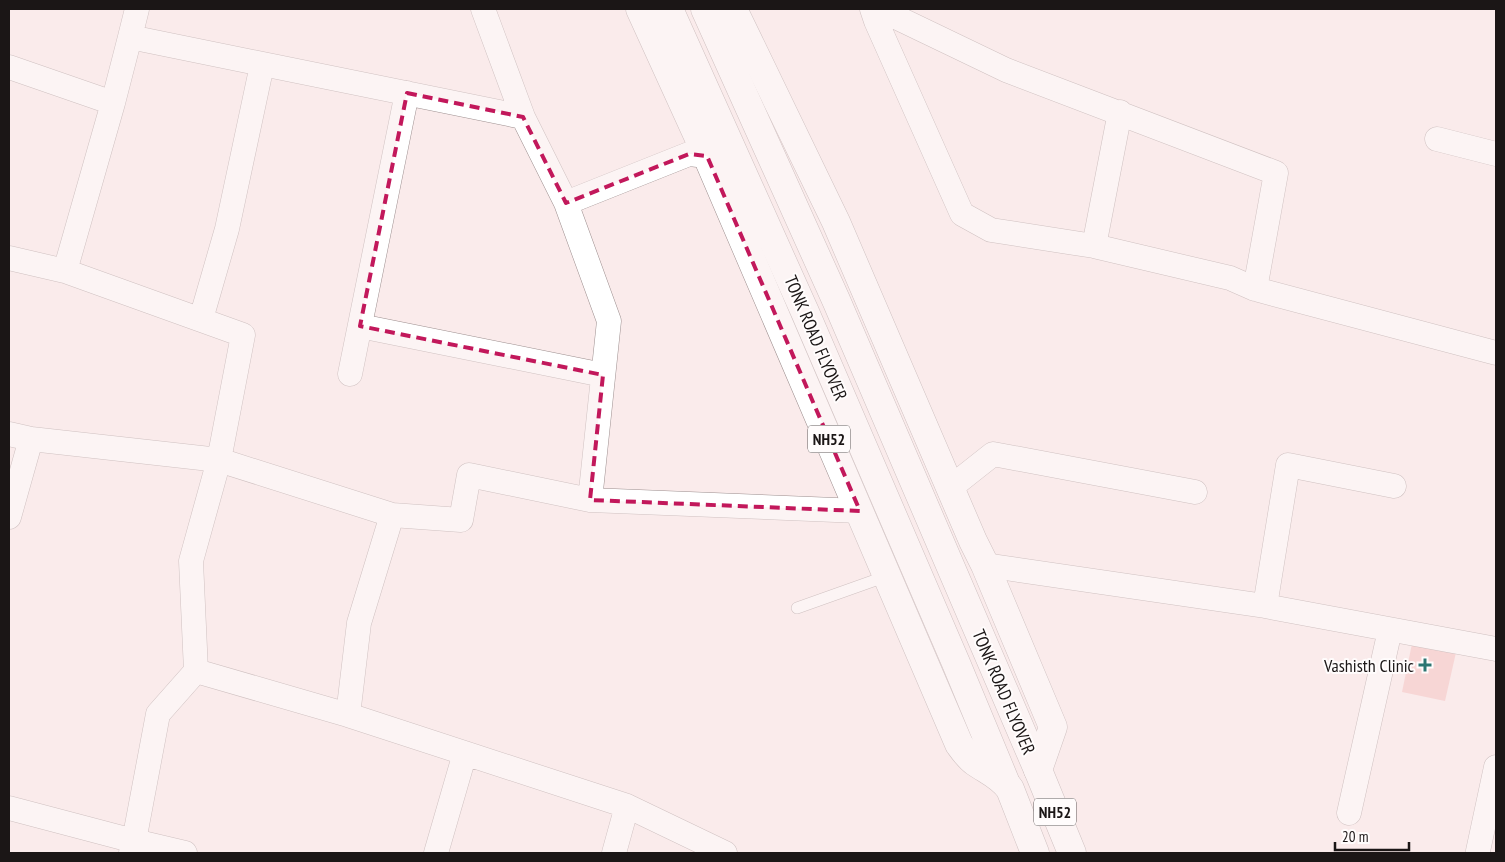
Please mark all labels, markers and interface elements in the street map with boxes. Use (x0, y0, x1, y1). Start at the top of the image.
street label: TONK ROAD FLYOVER (779, 272, 853, 404)
road number: NH52 (808, 426, 850, 452)
street label: TONK ROAD FLYOVER (967, 626, 1041, 758)
place label: Vashisth Clinic (1323, 654, 1415, 677)
marker: Vashisth Clinic (1418, 658, 1432, 672)
road number: NH52 (1034, 799, 1076, 826)
scale bar (1335, 820, 1409, 852)
text: 20 m (1342, 827, 1368, 846)

